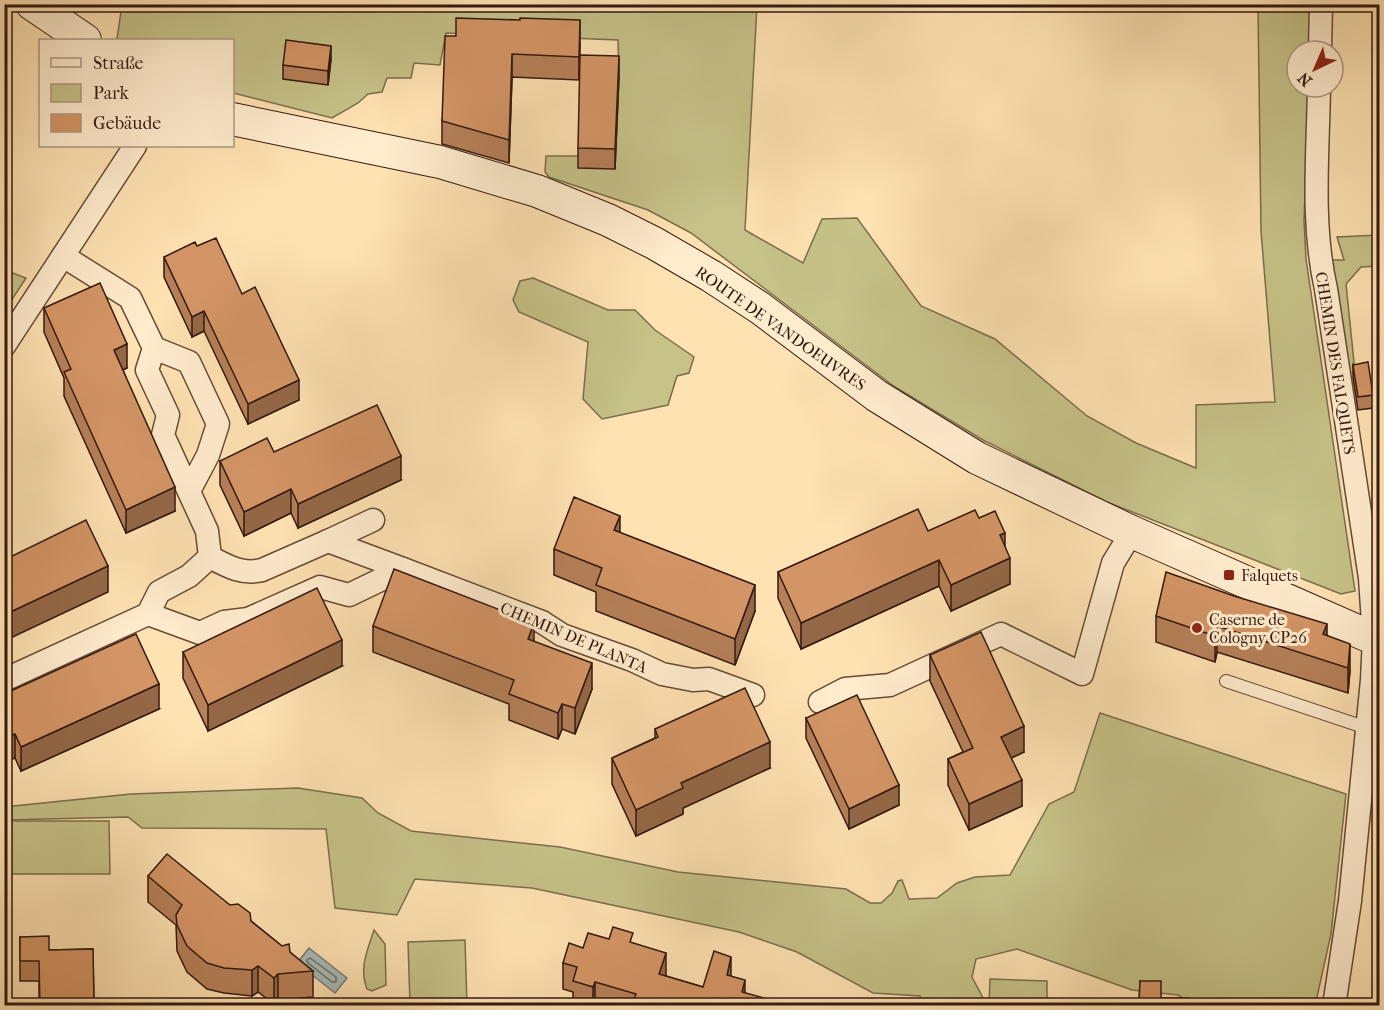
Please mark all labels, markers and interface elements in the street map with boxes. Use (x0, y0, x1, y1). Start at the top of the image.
legend (39, 39, 234, 147)
north arrow (1285, 39, 1345, 99)
text: Straße (93, 53, 144, 74)
text: N (1293, 68, 1316, 90)
text: Park (93, 83, 130, 104)
text: Gebäude (93, 113, 161, 134)
street label: ROUTE DE VANDOEUVRES (692, 262, 870, 395)
street label: CHEMIN DES FALQUETS (1312, 270, 1359, 456)
place label: Falquets (1241, 566, 1298, 585)
marker: Falquets (1222, 568, 1236, 582)
street label: CHEMIN DE PLANTA (498, 598, 651, 677)
place label: Caserne de Cologny CP26 (1209, 610, 1307, 647)
marker: Caserne de Cologny CP26 (1190, 621, 1204, 635)

